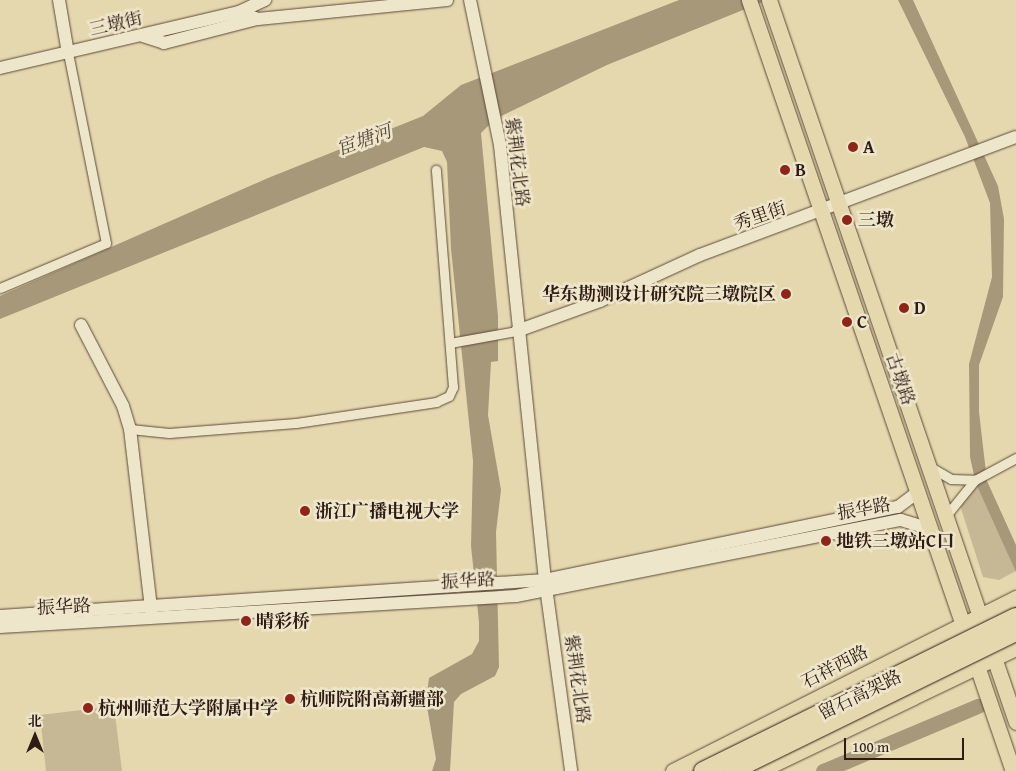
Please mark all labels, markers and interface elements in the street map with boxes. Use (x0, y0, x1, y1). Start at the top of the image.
street label: 三墩街 (87, 7, 145, 41)
street label: 紫荆花北路 (501, 116, 533, 208)
water label: 宦塘河 (333, 120, 395, 160)
place label: A (863, 136, 875, 158)
marker: A (847, 141, 859, 153)
place label: B (795, 159, 806, 181)
marker: B (779, 164, 791, 176)
street label: 秀里街 (731, 197, 789, 235)
place label: 三墩 (858, 209, 894, 231)
marker: 三墩 (840, 213, 854, 227)
place label: 华东勘测设计研究院三墩院区 (542, 283, 776, 305)
marker: 华东勘测设计研究院三墩院区 (780, 288, 792, 300)
place label: D (914, 297, 926, 319)
marker: D (898, 302, 910, 314)
place label: C (857, 311, 867, 333)
marker: C (841, 316, 853, 328)
street label: 古墩路 (881, 350, 919, 408)
street label: 振华路 (836, 494, 892, 524)
place label: 浙江广播电视大学 (315, 500, 459, 522)
marker: 浙江广播电视大学 (299, 505, 311, 517)
place label: 地铁三墩站C口 (836, 530, 954, 552)
marker: 地铁三墩站C口 (820, 535, 832, 547)
street label: 振华路 (440, 569, 496, 593)
street label: 振华路 (36, 595, 92, 619)
place label: 晴彩桥 (256, 610, 310, 632)
marker: 晴彩桥 (240, 615, 252, 627)
street label: 紫荆花北路 (560, 633, 594, 725)
street label: 石祥西路 (798, 641, 872, 693)
street label: 留石高架路 (815, 666, 905, 724)
place label: 杭师院附高新疆部 (300, 688, 444, 710)
marker: 杭师院附高新疆部 (284, 693, 296, 705)
place label: 杭州师范大学附属中学 (98, 697, 278, 719)
marker: 杭州师范大学附属中学 (82, 702, 94, 714)
north arrow (10, 711, 60, 761)
text: 北 (28, 711, 42, 731)
scale bar (846, 728, 966, 760)
text: 100 m (852, 736, 889, 757)

